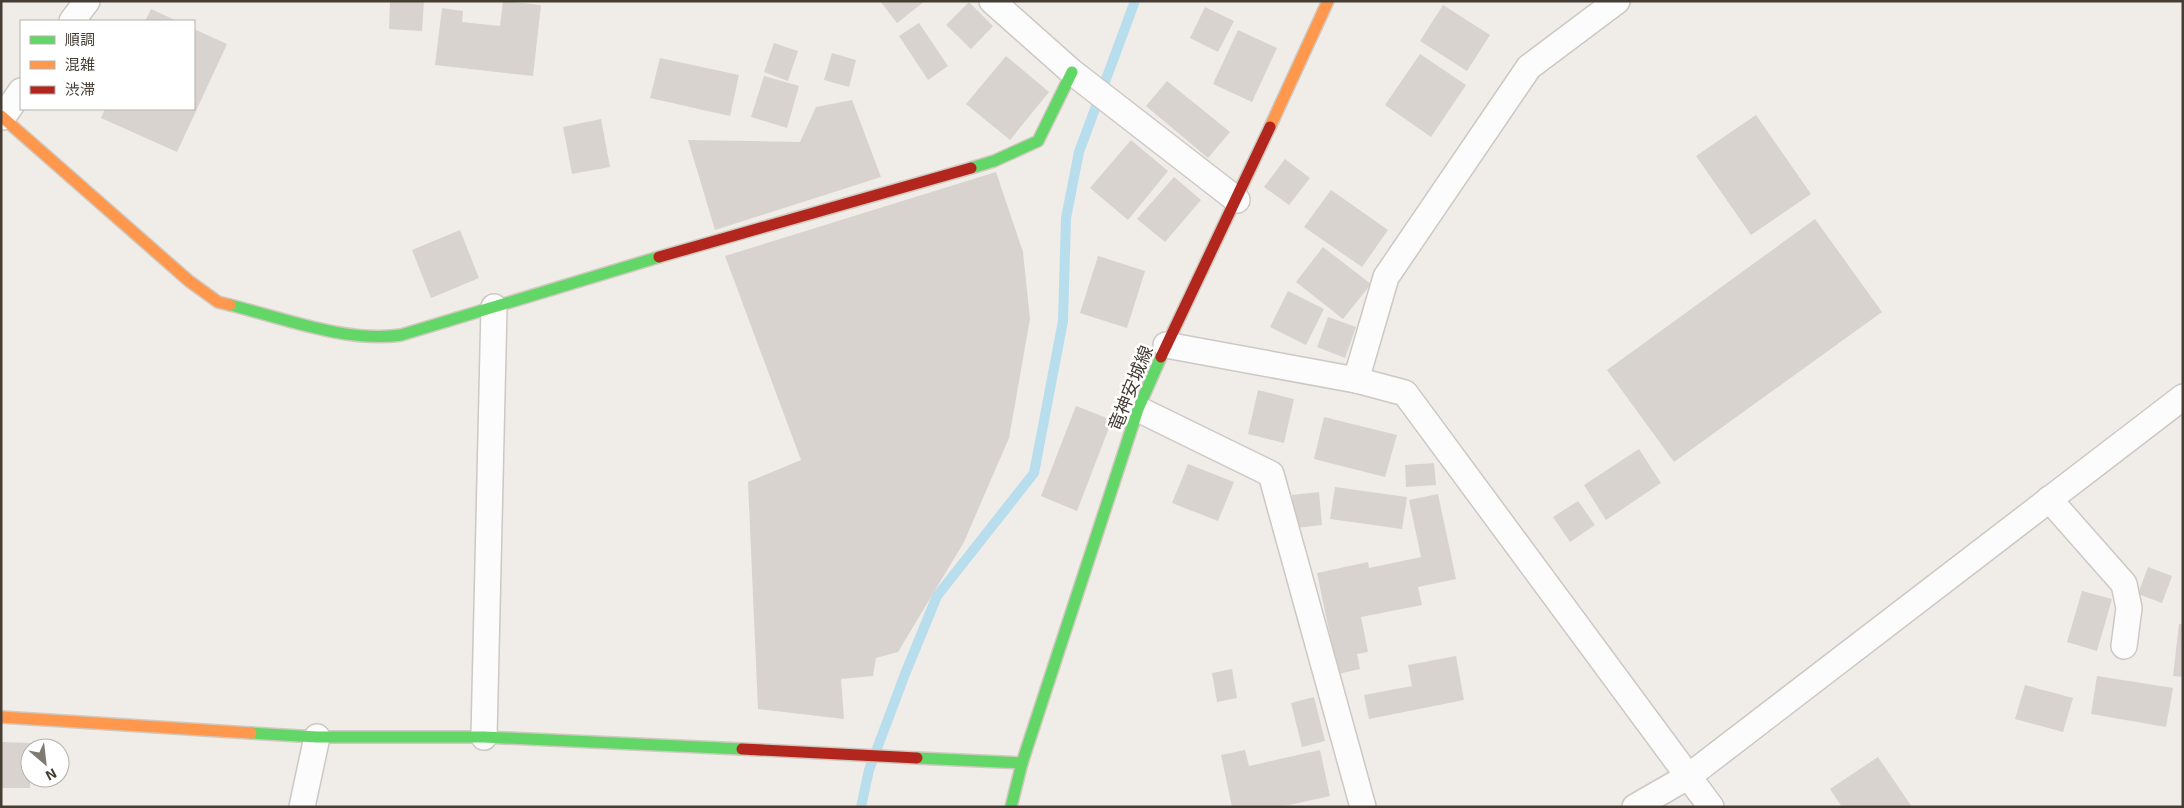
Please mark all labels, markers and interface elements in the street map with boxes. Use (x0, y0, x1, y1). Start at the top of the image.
legend (20, 20, 195, 110)
text: 順調 (65, 30, 95, 48)
text: 混雑 (65, 55, 95, 73)
text: 渋滞 (65, 80, 95, 98)
street label: 竜神安城線 (1103, 342, 1157, 434)
north arrow (20, 738, 70, 788)
text: N (43, 765, 60, 785)

